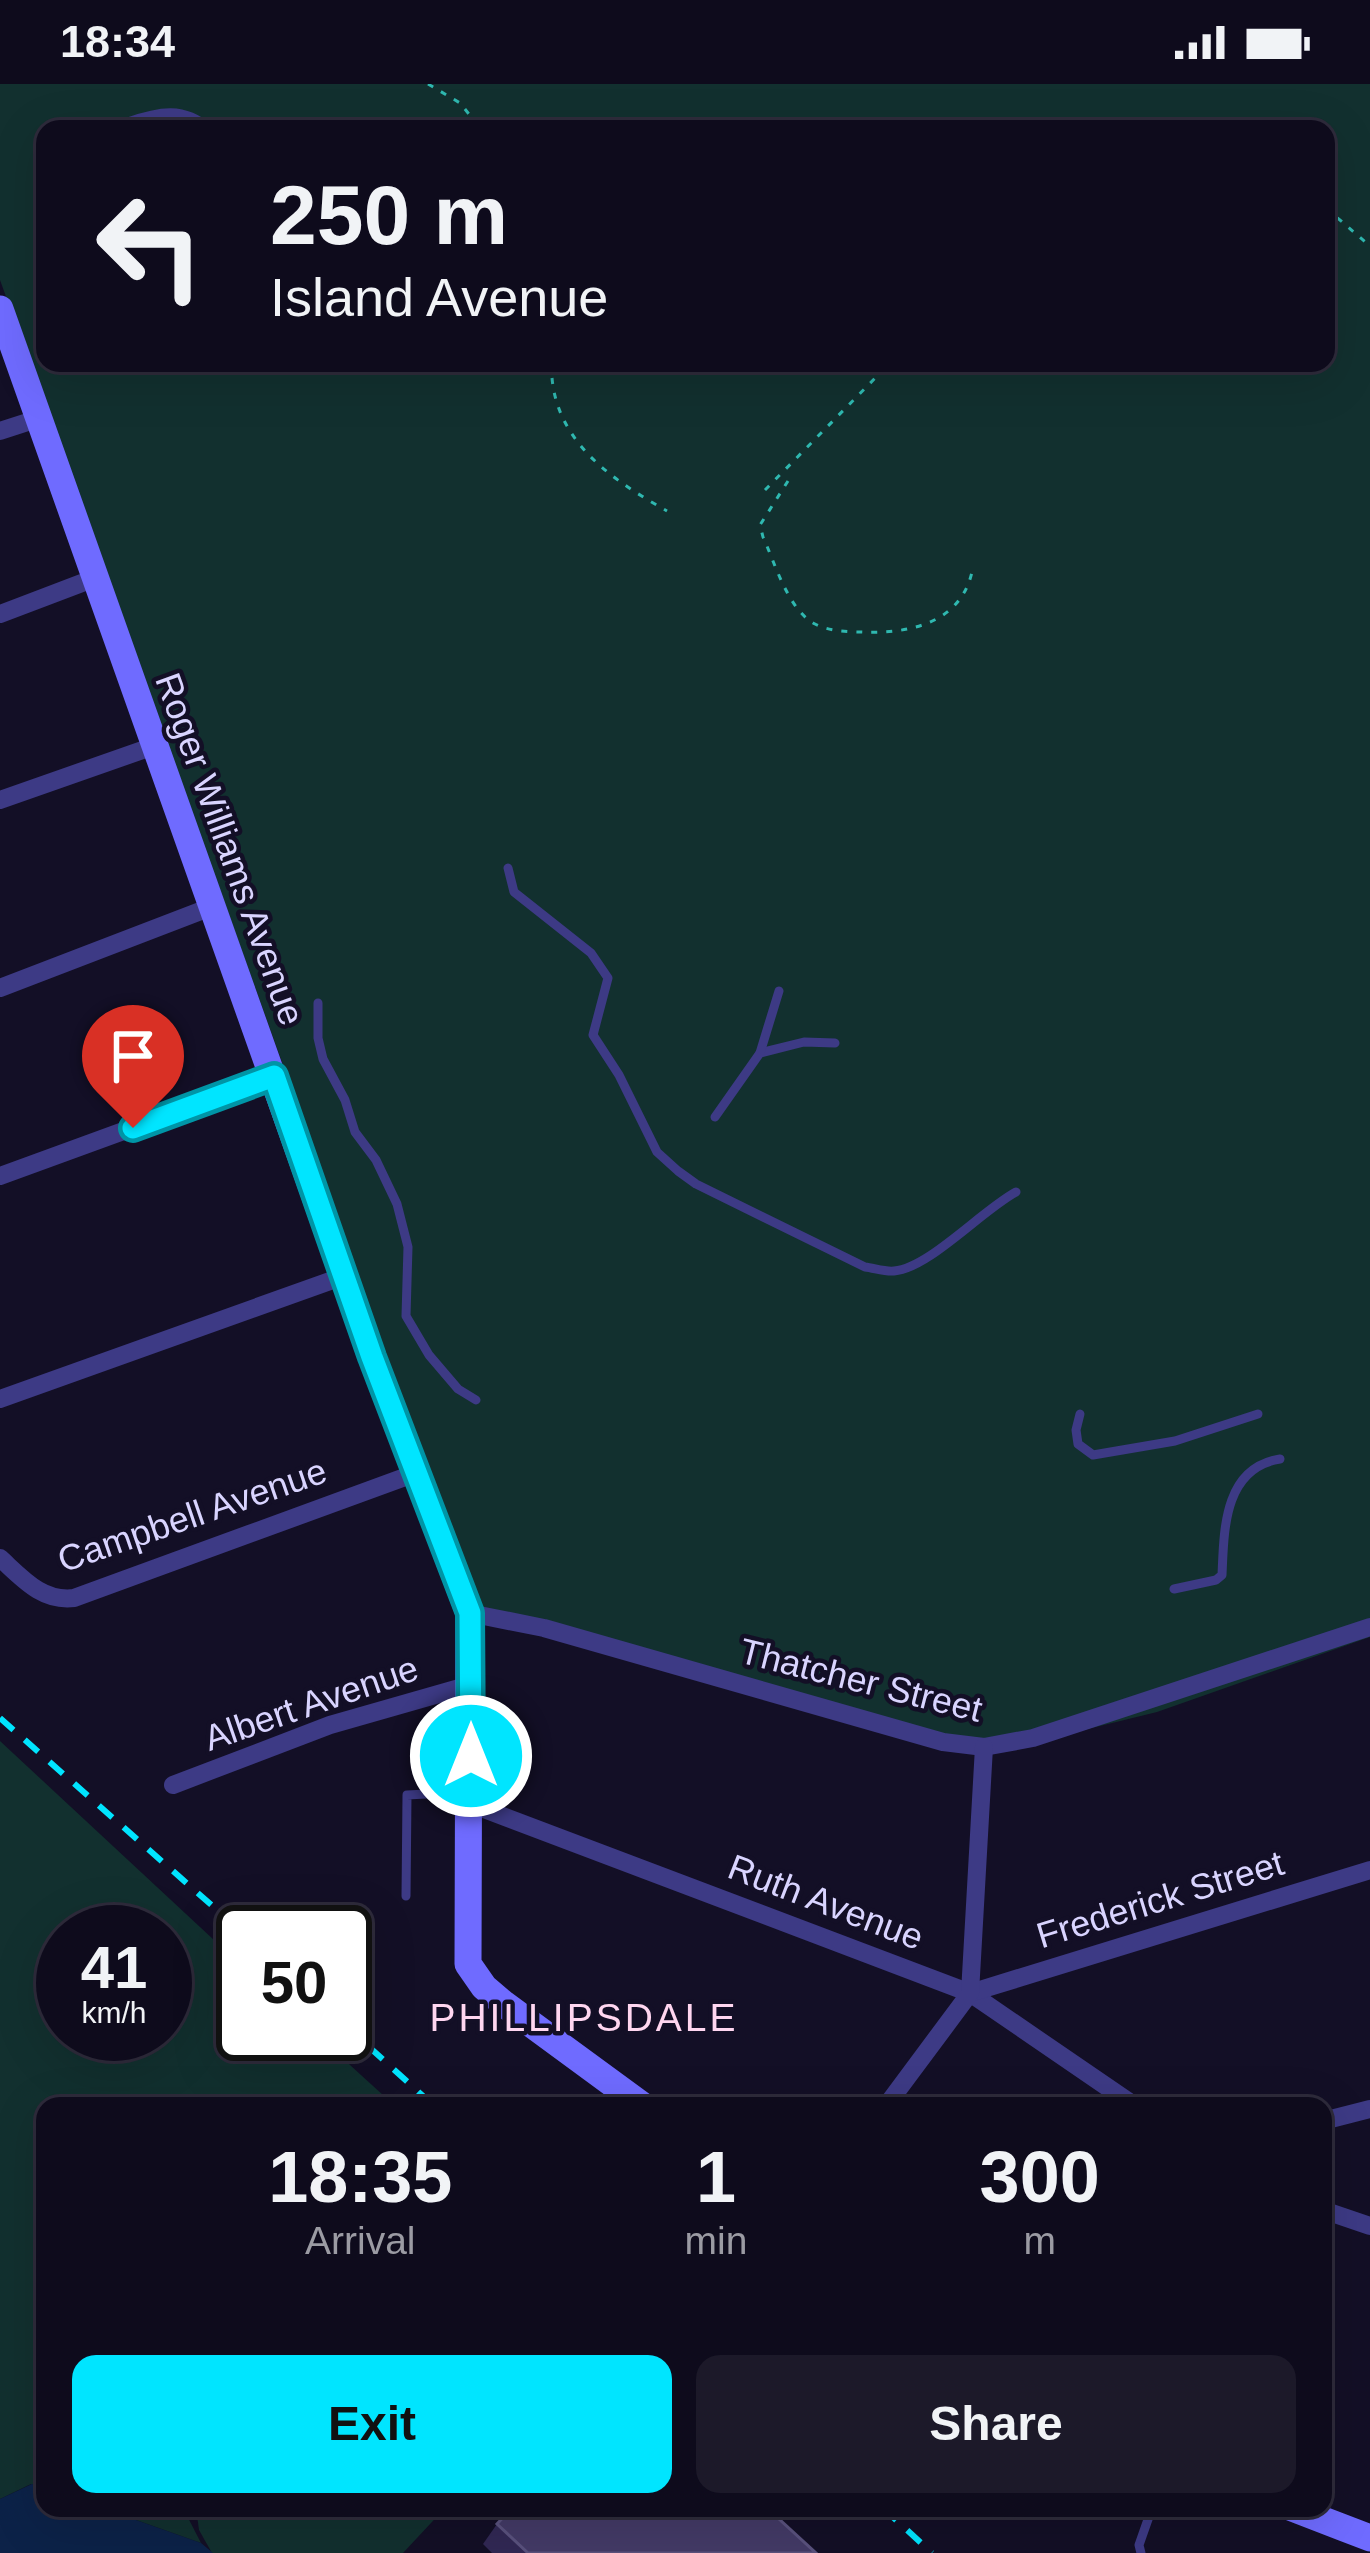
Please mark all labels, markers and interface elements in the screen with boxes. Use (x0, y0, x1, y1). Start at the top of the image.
text: 18:34 (60, 16, 175, 67)
icon: left (72, 168, 228, 324)
text: 250 m (270, 168, 508, 262)
text: Island Avenue (270, 267, 608, 327)
street label: Roger Williams Avenue (147, 667, 313, 1031)
pin (82, 1005, 184, 1128)
icon: arrive (100, 1023, 166, 1089)
street label: Campbell Avenue (52, 1450, 332, 1580)
street label: Thatcher Street (736, 1630, 986, 1730)
street label: Albert Avenue (199, 1647, 423, 1759)
position arrow (408, 1693, 534, 1819)
street label: Frederick Street (1032, 1842, 1288, 1956)
street label: Ruth Avenue (723, 1846, 929, 1958)
speed limit sign: 50 (216, 1905, 372, 2061)
text: 41 (81, 1934, 147, 2001)
text: km/h (81, 1996, 147, 2029)
district label: PHILLIPSDALE (429, 1996, 739, 2039)
text: 18:35 (268, 2137, 452, 2217)
text: 1 (696, 2137, 736, 2217)
text: 300 (980, 2137, 1100, 2217)
text: Arrival (305, 2219, 416, 2262)
text: min (685, 2219, 747, 2262)
text: m (1023, 2219, 1056, 2262)
button: Exit (72, 2355, 672, 2493)
button: Share (696, 2355, 1296, 2493)

